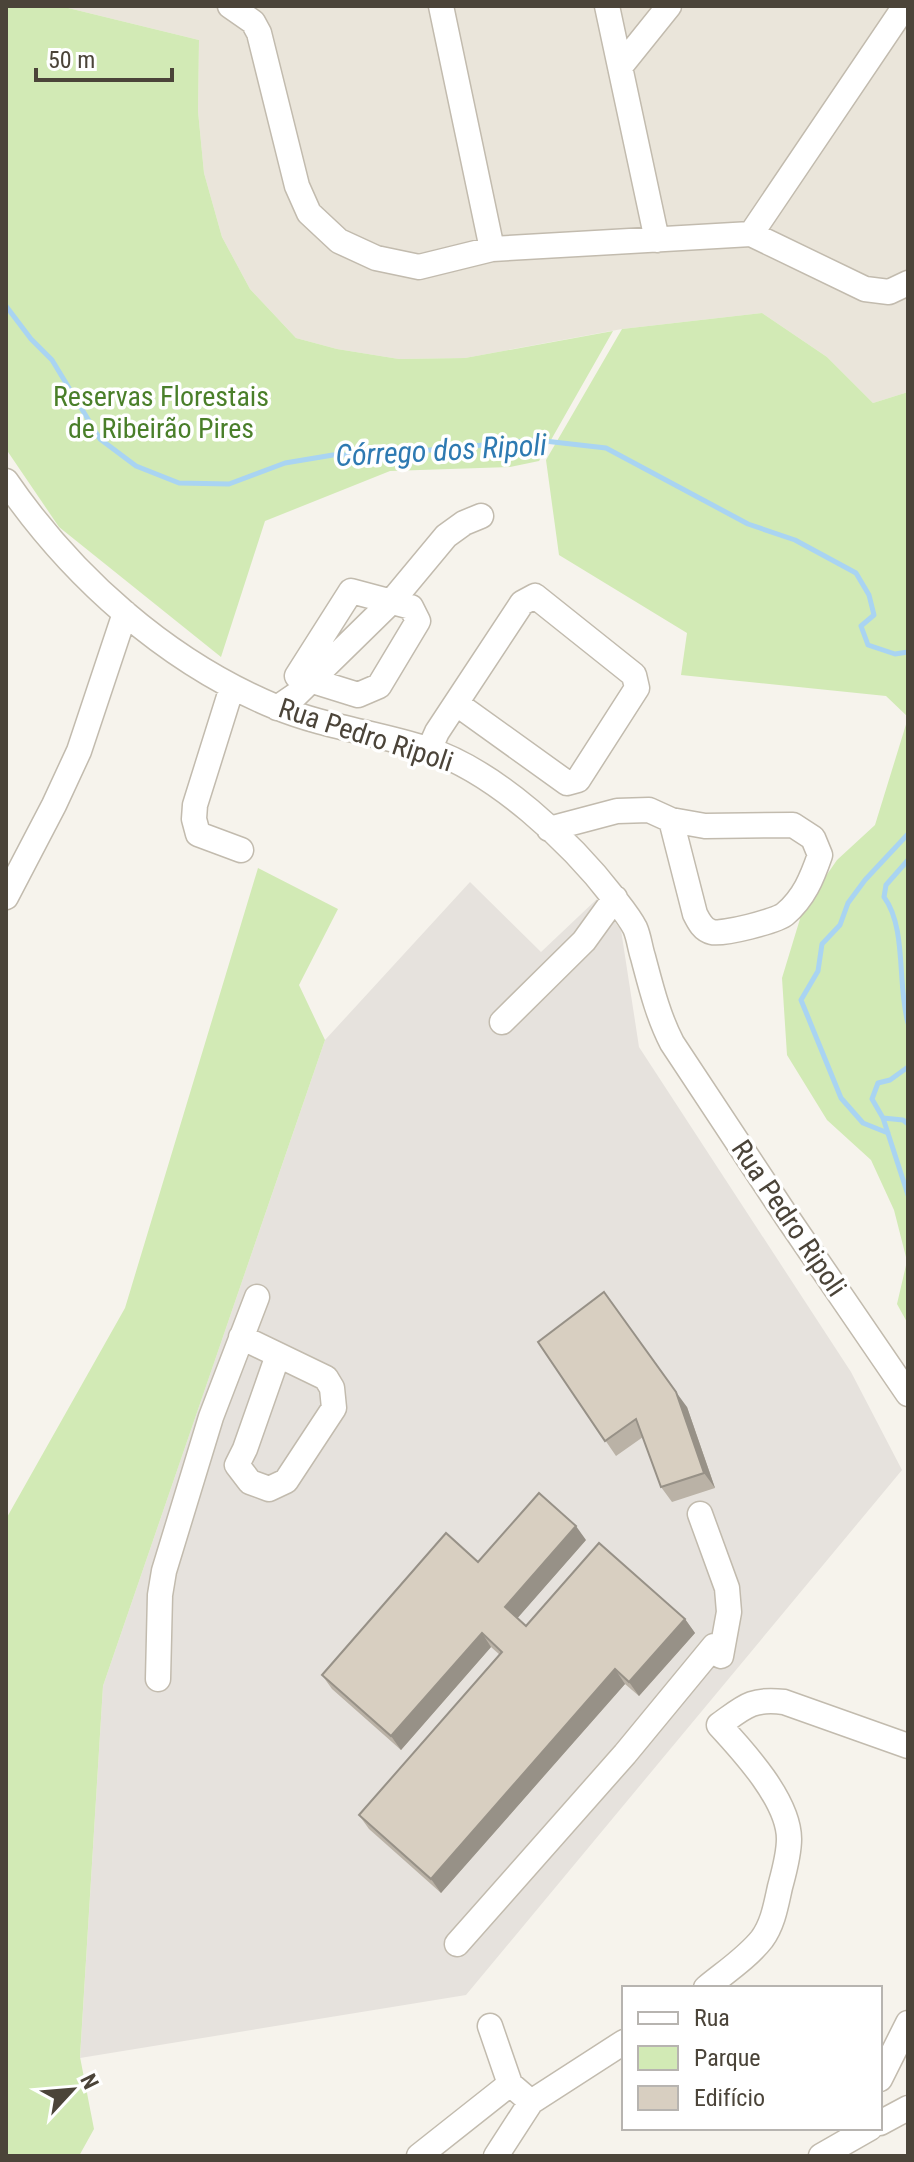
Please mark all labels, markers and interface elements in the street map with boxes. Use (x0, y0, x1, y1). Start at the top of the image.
scale bar (36, 32, 172, 82)
text: 50 m (48, 46, 95, 74)
park label: Reservas Florestais de Ribeirão Pires (53, 380, 269, 445)
water label: Córrego dos Ripoli (334, 427, 548, 473)
street label: Rua Pedro Ripoli (275, 691, 457, 779)
street label: Rua Pedro Ripoli (725, 1134, 853, 1302)
legend (622, 1986, 882, 2130)
text: Rua (694, 2004, 730, 2032)
text: Parque (694, 2044, 761, 2072)
north arrow (32, 2050, 112, 2130)
text: N (75, 2070, 104, 2093)
text: Edifício (694, 2084, 765, 2112)

